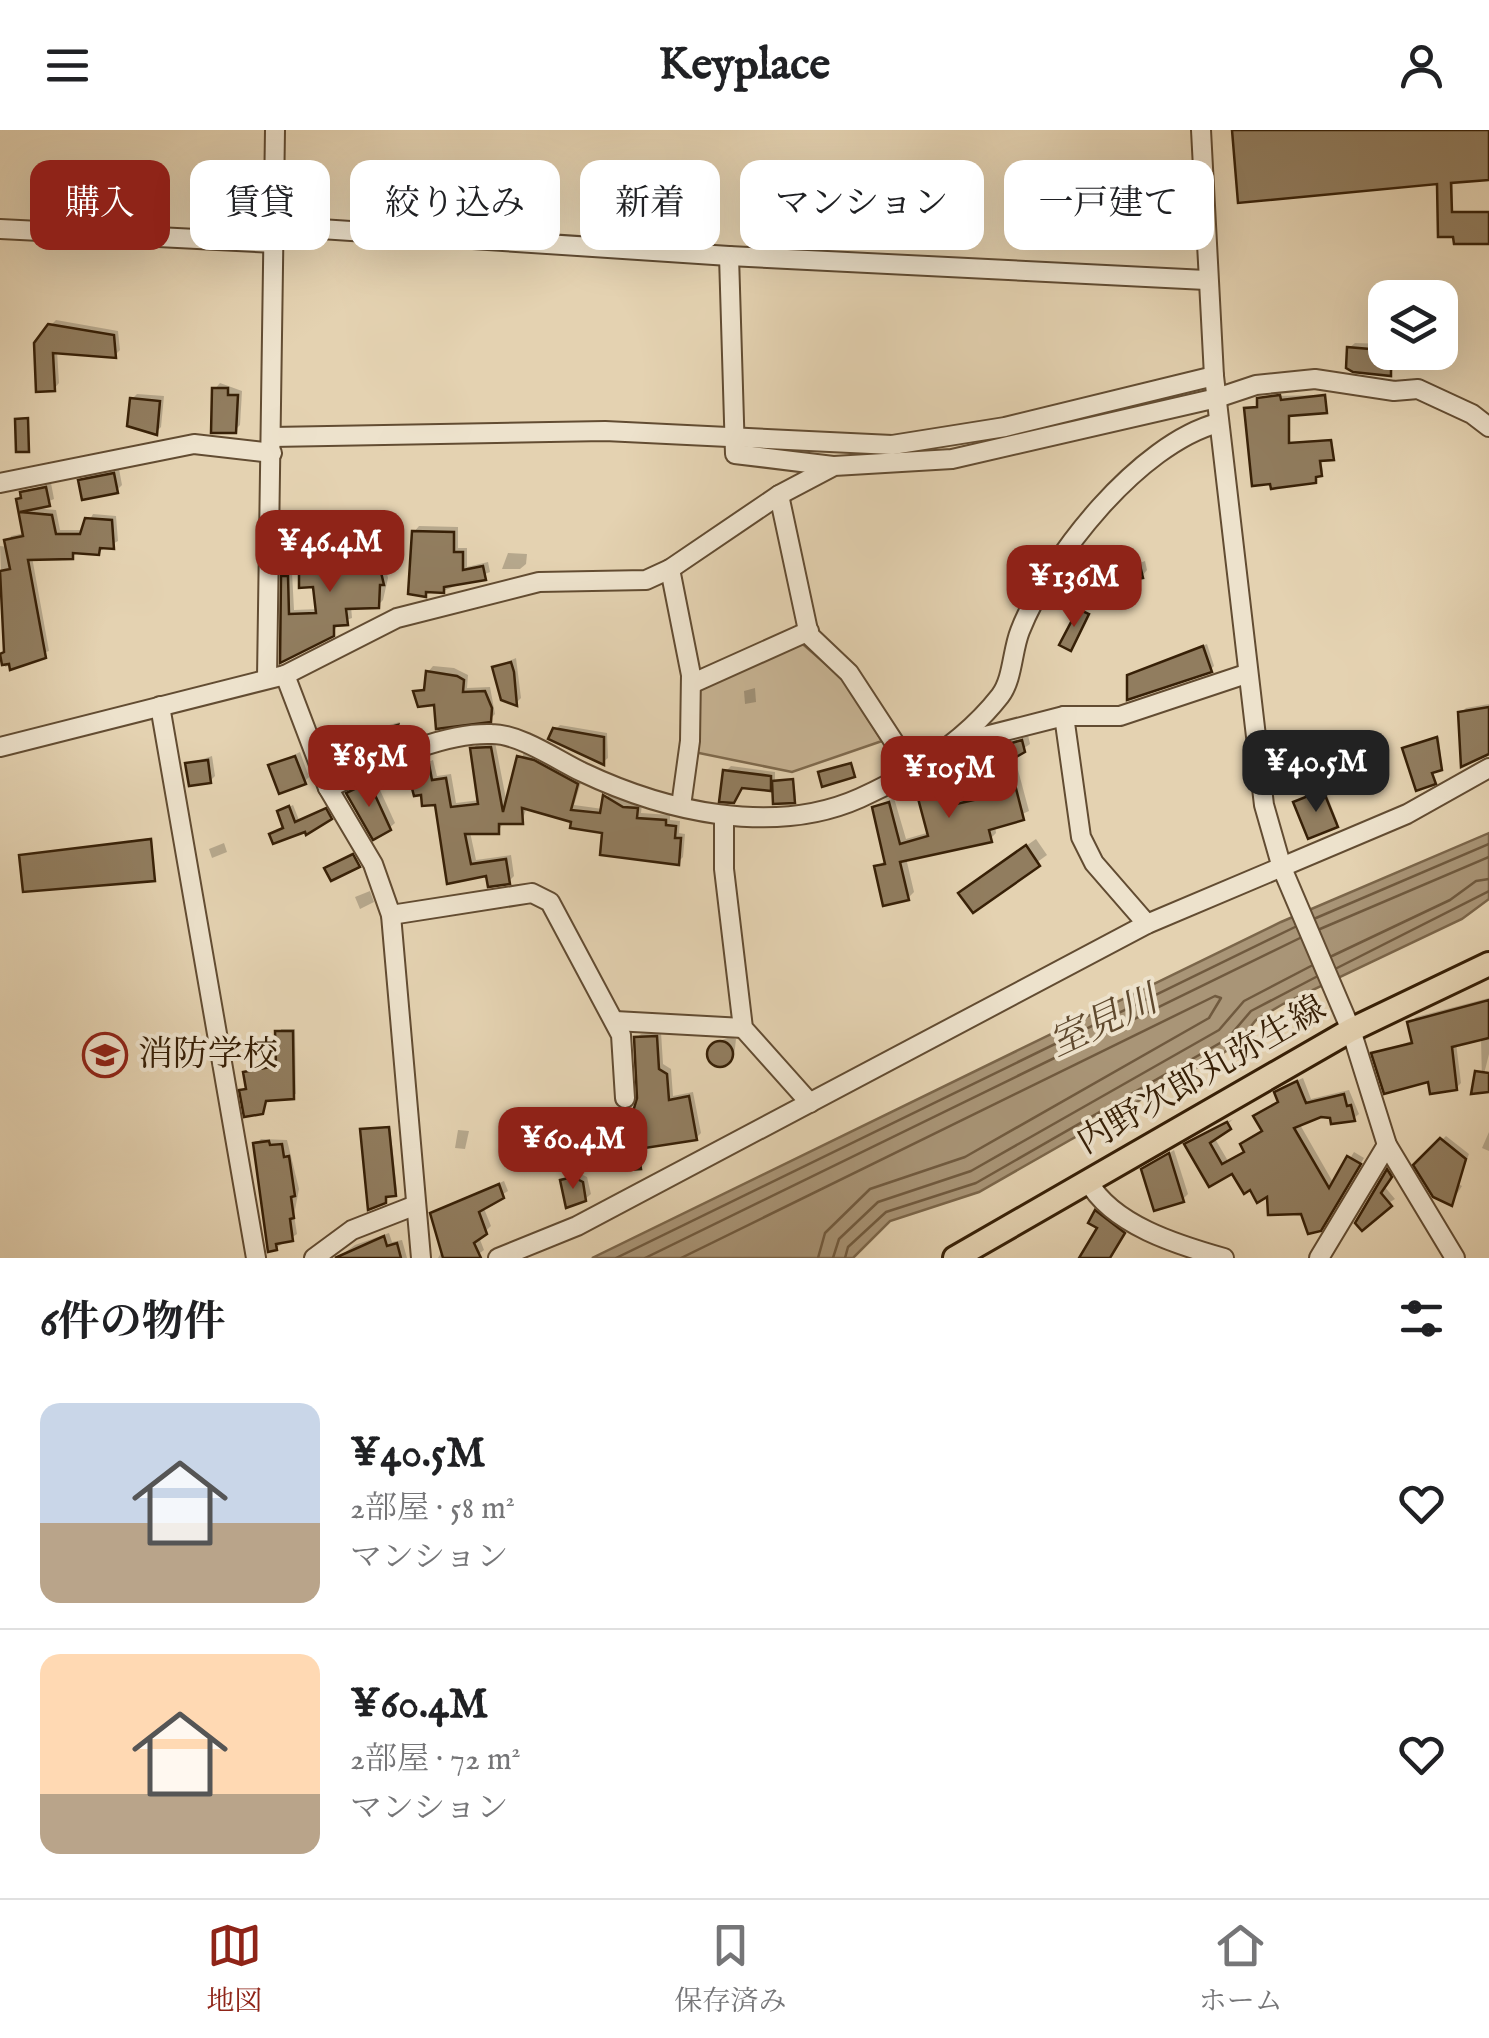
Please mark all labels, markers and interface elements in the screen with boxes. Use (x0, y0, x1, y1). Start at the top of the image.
text: Keyplace (659, 37, 830, 94)
icon: menu (40, 38, 95, 93)
icon: person (1394, 38, 1449, 93)
chip: 購入 (30, 160, 170, 250)
chip: 賃貸 (190, 160, 330, 250)
chip: 絞り込み (350, 160, 560, 250)
chip: 新着 (580, 160, 720, 250)
chip: マンション (740, 160, 984, 250)
chip: 一戸建て (1004, 160, 1214, 250)
map controls (1368, 280, 1458, 370)
button: layers (1368, 280, 1458, 370)
pin: ¥46.4M (249, 510, 411, 595)
text: ¥46.4M (277, 522, 383, 563)
pin: ¥136M (1004, 545, 1144, 630)
text: ¥136M (1029, 557, 1119, 598)
pin: ¥85M (310, 725, 428, 810)
pin: ¥40.5M (1235, 730, 1397, 815)
pin: ¥105M (879, 736, 1019, 821)
text: ¥85M (330, 737, 408, 778)
text: ¥40.5M (1264, 742, 1368, 783)
text: ¥105M (903, 748, 995, 789)
water label: 室見川 (1042, 975, 1169, 1069)
street label: 内野次郎丸弥生線 (1069, 987, 1335, 1165)
school or university icon: 消防学校 (82, 1032, 128, 1078)
place label: 消防学校 (138, 1033, 278, 1078)
pin: ¥60.4M (492, 1107, 654, 1192)
text: ¥60.4M (520, 1119, 626, 1160)
icon: filters (1394, 1291, 1449, 1346)
text: 6件の物件 (40, 1297, 226, 1350)
text: ¥40.5M (350, 1428, 486, 1481)
icon: home (120, 1443, 240, 1563)
icon: heart (1394, 1476, 1449, 1531)
text: 2部屋 · 58 m² (350, 1489, 515, 1530)
text: マンション (350, 1538, 509, 1579)
text: ¥60.4M (350, 1679, 488, 1732)
icon: home (120, 1694, 240, 1814)
icon: heart (1394, 1727, 1449, 1782)
text: 2部屋 · 72 m² (350, 1740, 521, 1781)
text: マンション (350, 1789, 509, 1830)
tab: 地図 (206, 1918, 262, 2020)
tab: 保存済み (674, 1918, 787, 2020)
tab: ホーム (1199, 1918, 1283, 2020)

